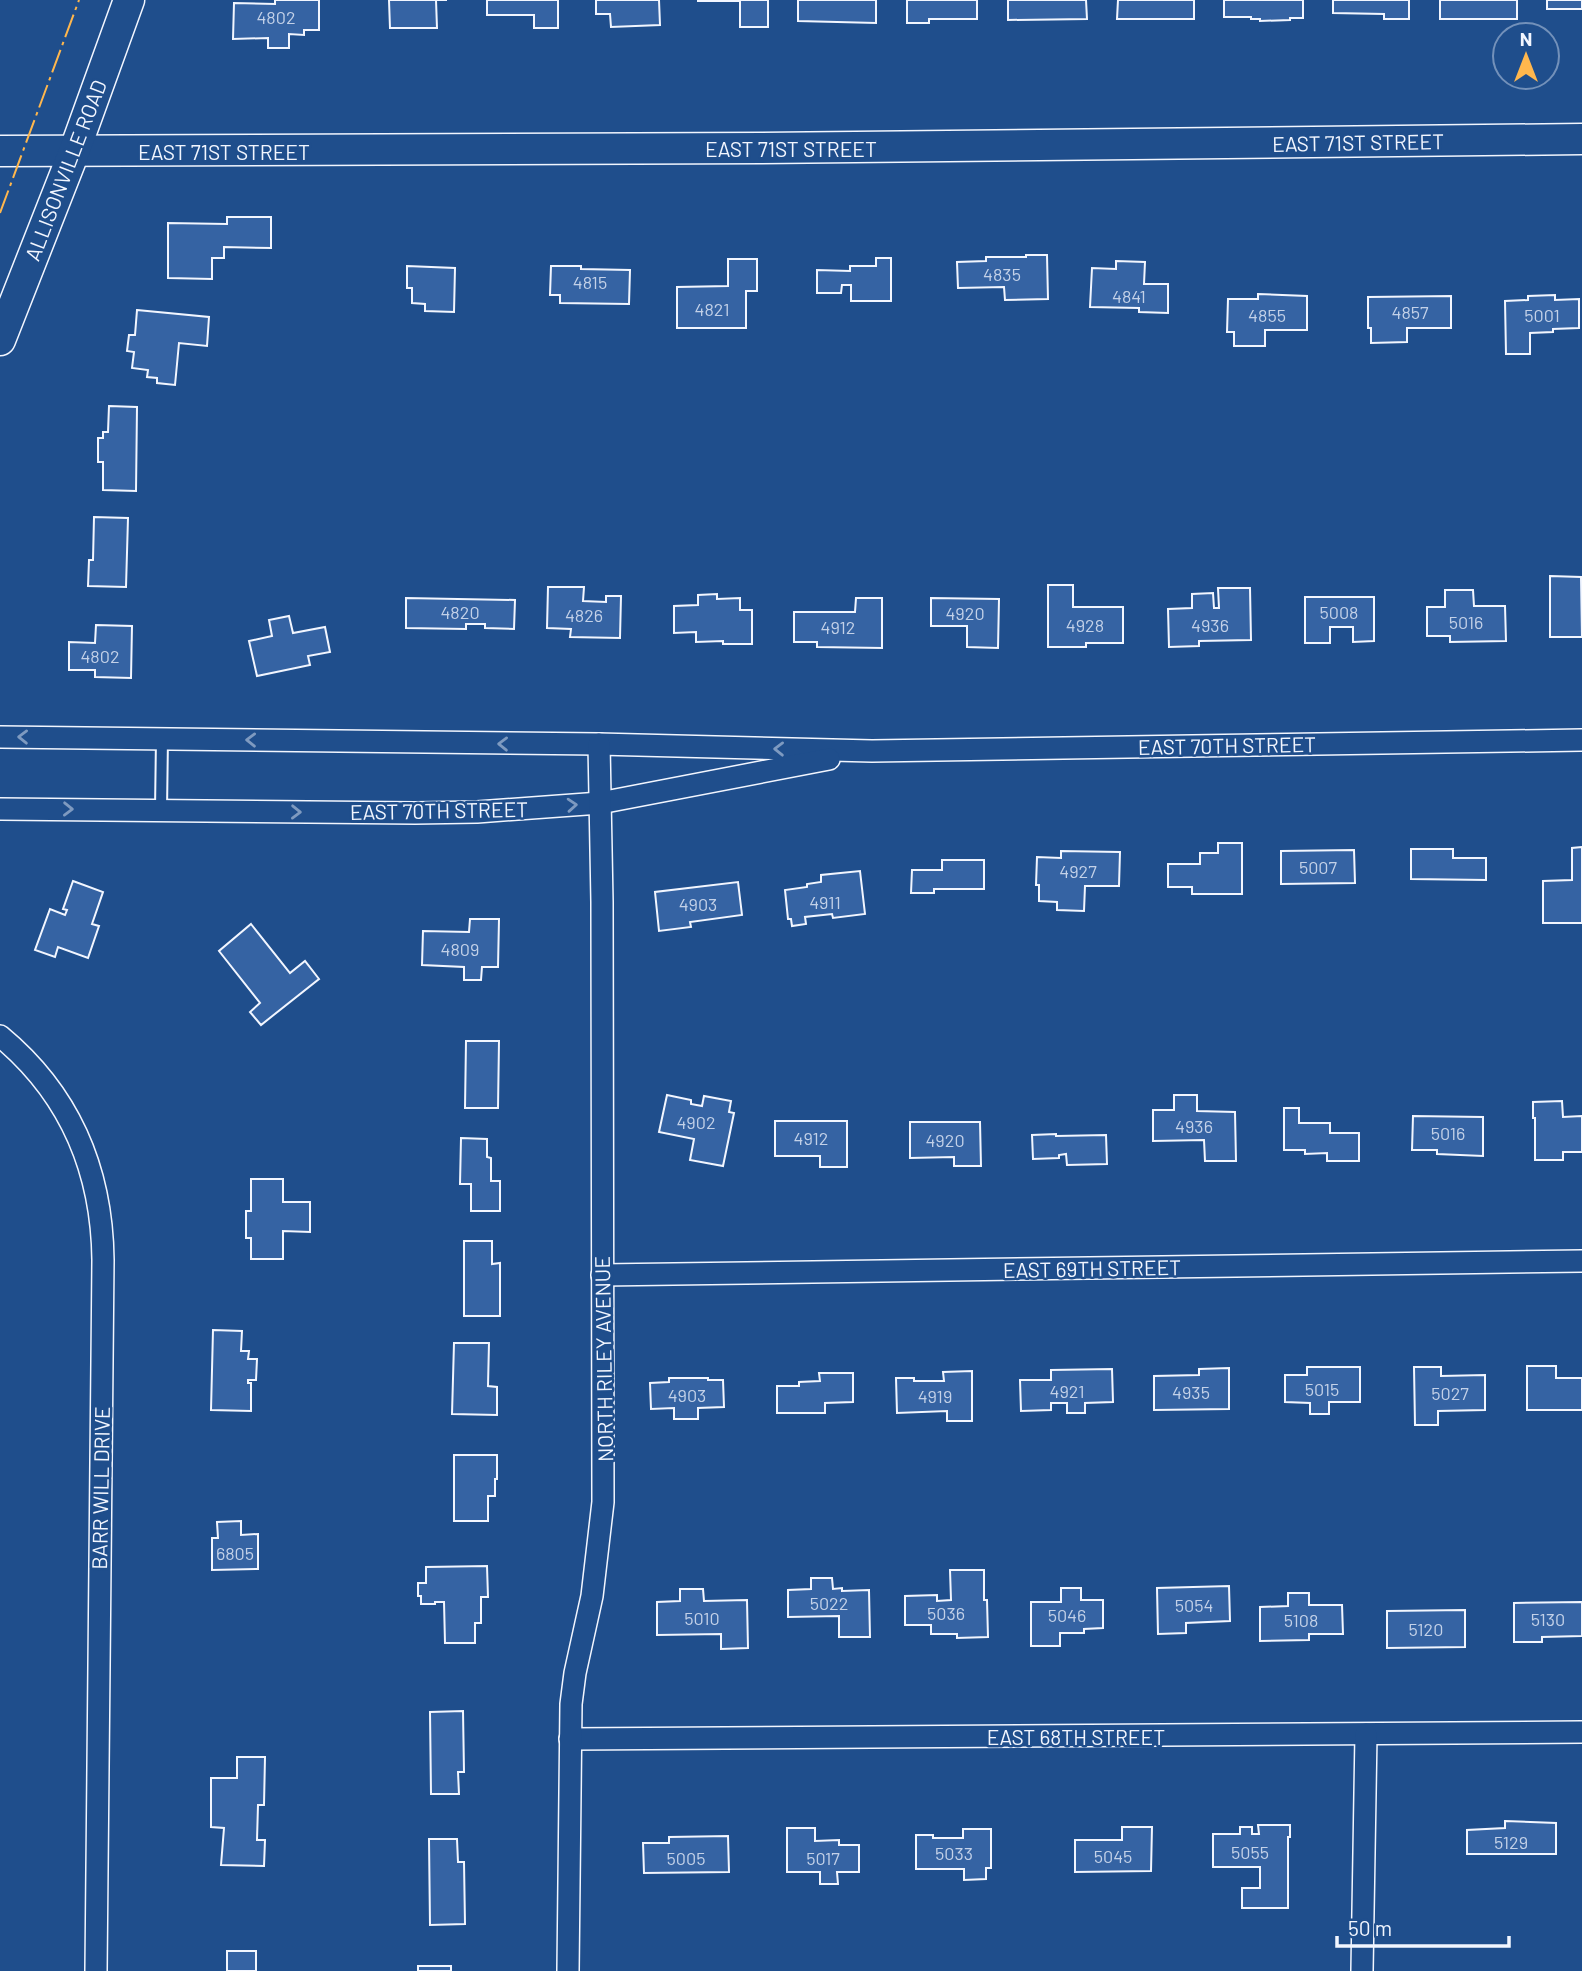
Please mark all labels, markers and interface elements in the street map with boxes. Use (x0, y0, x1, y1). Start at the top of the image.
house number: 4802 (256, 6, 296, 28)
north arrow (1491, 21, 1561, 91)
text: N (1520, 27, 1532, 50)
street label: ALLISONVILLE ROAD (19, 76, 111, 264)
street label: EAST 71ST STREET (1272, 128, 1444, 156)
street label: EAST 71ST STREET (705, 136, 877, 161)
street label: EAST 71ST STREET (138, 139, 310, 164)
house number: 4835 (983, 263, 1021, 285)
house number: 4815 (573, 271, 607, 293)
house number: 4841 (1112, 285, 1146, 307)
house number: 4821 (695, 298, 730, 320)
house number: 4857 (1391, 301, 1429, 323)
house number: 4855 (1248, 304, 1286, 326)
house number: 5001 (1524, 304, 1560, 326)
house number: 4820 (440, 601, 480, 623)
house number: 5008 (1320, 601, 1358, 623)
house number: 4920 (945, 602, 985, 624)
house number: 4826 (565, 604, 603, 626)
house number: 5016 (1449, 611, 1483, 633)
house number: 4928 (1066, 614, 1104, 636)
house number: 4936 (1191, 614, 1229, 636)
house number: 4912 (821, 616, 855, 638)
house number: 4802 (80, 645, 120, 667)
one-way arrow (18, 729, 28, 745)
street label: EAST 70TH STREET (1138, 731, 1316, 759)
one-way arrow (245, 732, 256, 748)
one-way arrow (497, 736, 508, 751)
one-way arrow (773, 741, 784, 756)
street label: EAST 70TH STREET (350, 796, 528, 824)
one-way arrow (567, 798, 578, 813)
one-way arrow (63, 801, 74, 817)
one-way arrow (291, 804, 301, 820)
house number: 5007 (1299, 856, 1338, 878)
house number: 4927 (1059, 860, 1097, 882)
house number: 4911 (809, 891, 841, 913)
house number: 4903 (679, 893, 717, 915)
house number: 4809 (441, 938, 479, 960)
house number: 4902 (676, 1111, 716, 1133)
house number: 4936 (1175, 1115, 1213, 1137)
house number: 5016 (1431, 1122, 1465, 1144)
house number: 4912 (794, 1127, 828, 1149)
house number: 4920 (925, 1129, 965, 1151)
street label: EAST 69TH STREET (1003, 1254, 1181, 1282)
street label: NORTH RILEY AVENUE (589, 1256, 617, 1462)
house number: 5015 (1305, 1378, 1339, 1400)
house number: 4921 (1050, 1380, 1085, 1402)
house number: 4935 (1172, 1381, 1210, 1403)
house number: 5027 (1431, 1382, 1469, 1404)
house number: 4903 (668, 1384, 706, 1406)
house number: 4919 (918, 1385, 952, 1407)
street label: BARR WILL DRIVE (86, 1406, 114, 1570)
house number: 6805 (216, 1542, 254, 1564)
house number: 5022 (810, 1592, 848, 1614)
house number: 5054 (1175, 1594, 1213, 1616)
house number: 5036 (927, 1602, 965, 1624)
house number: 5046 (1048, 1604, 1086, 1626)
house number: 5010 (684, 1607, 720, 1629)
house number: 5130 (1531, 1608, 1565, 1630)
house number: 5108 (1284, 1609, 1318, 1631)
house number: 5120 (1409, 1618, 1443, 1640)
street label: EAST 68TH STREET (987, 1724, 1165, 1749)
house number: 5129 (1494, 1831, 1528, 1853)
house number: 5055 (1231, 1841, 1269, 1863)
house number: 5033 (935, 1842, 973, 1864)
house number: 5045 (1094, 1845, 1132, 1867)
house number: 5005 (667, 1847, 705, 1869)
house number: 5017 (806, 1847, 840, 1869)
scale bar (1337, 1904, 1508, 1948)
text: 50 m (1348, 1915, 1392, 1940)

